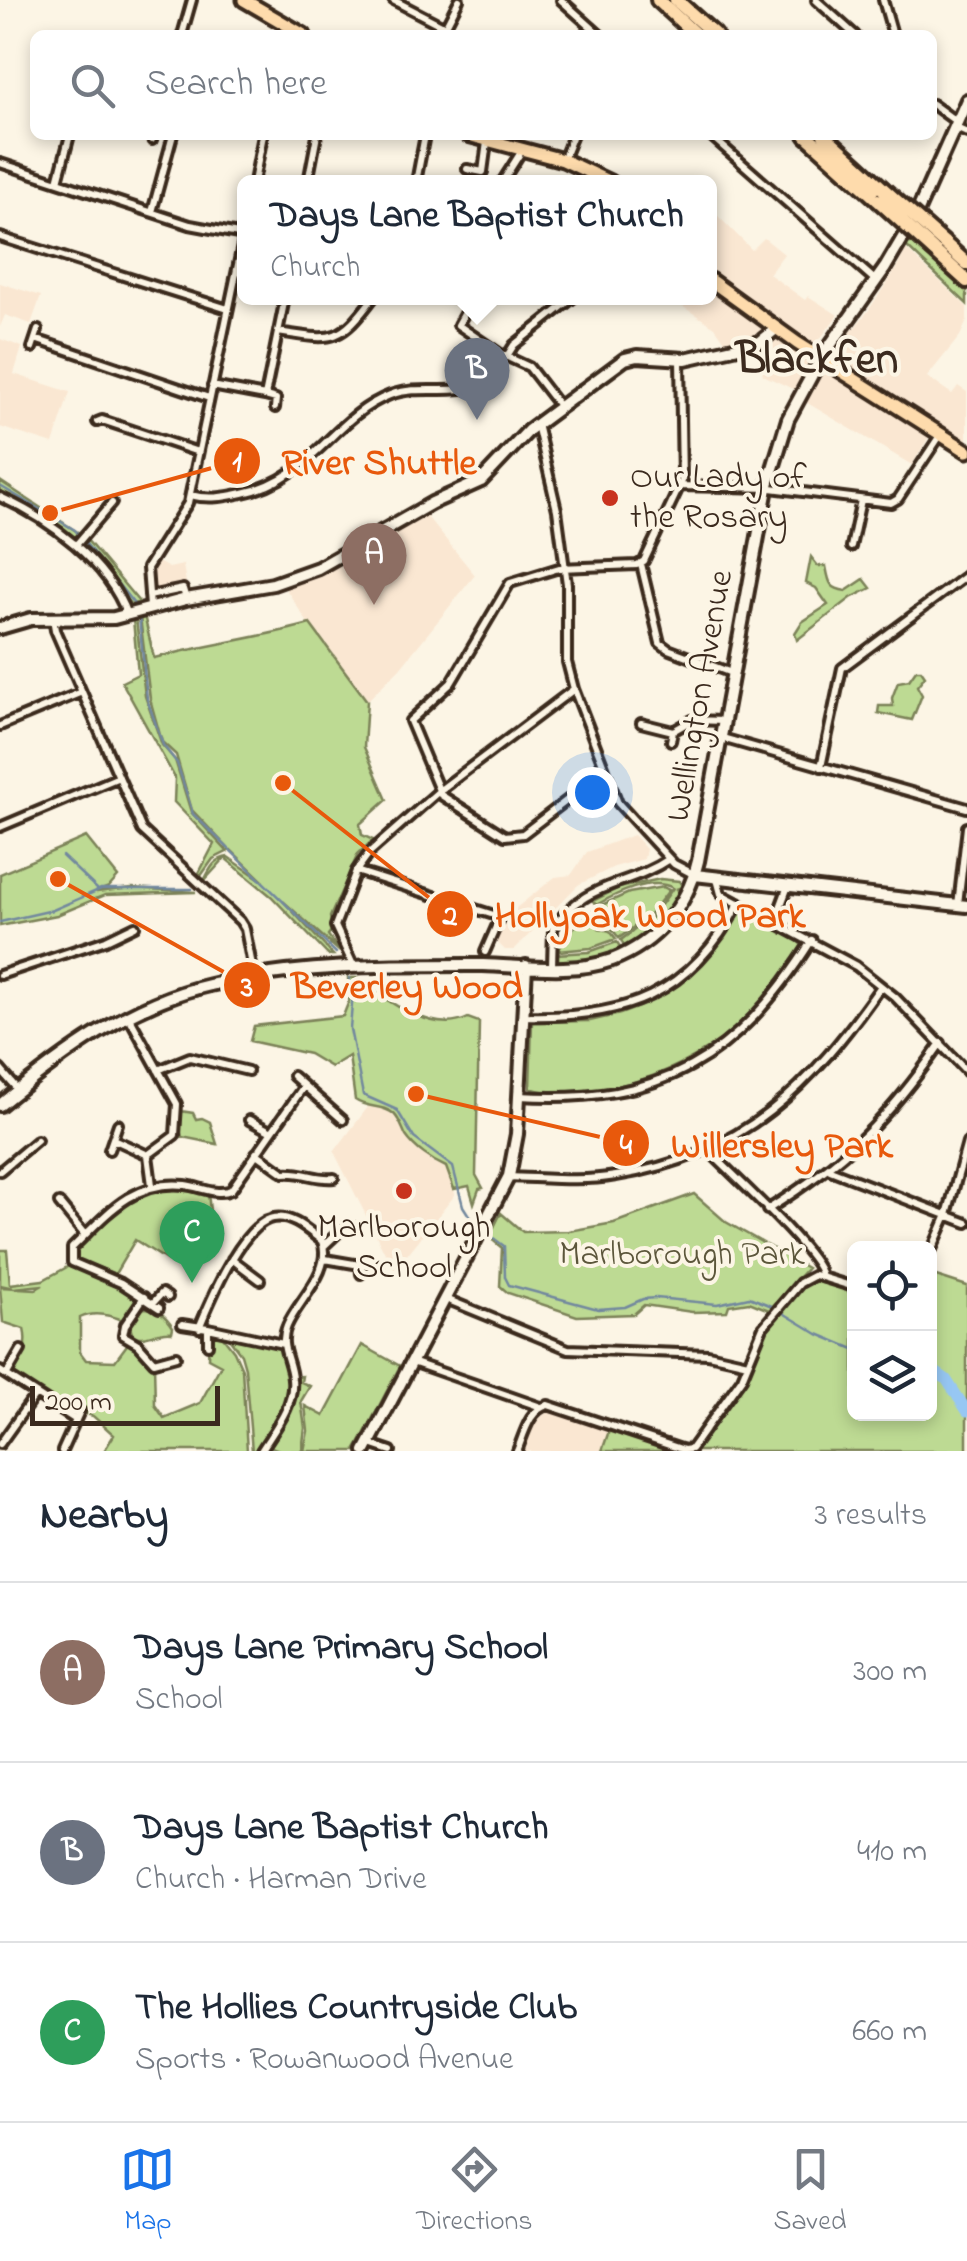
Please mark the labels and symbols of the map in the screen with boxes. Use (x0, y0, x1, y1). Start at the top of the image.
district label: Blackfen (734, 328, 898, 394)
pin: B (444, 338, 510, 420)
callout: River Shuttle (212, 427, 497, 495)
text: River Shuttle (282, 437, 477, 493)
text: 1 (232, 442, 242, 486)
place label: Our Lady of the Rosary (630, 453, 807, 544)
marker: Our Lady of the Rosary (599, 487, 621, 509)
pin: A (342, 522, 406, 605)
street label: Wellington Avenue (654, 566, 748, 826)
your location (567, 767, 618, 818)
callout: Hollyoak Wood Park (425, 880, 826, 948)
text: Hollyoak Wood Park (495, 890, 807, 946)
text: 2 (442, 896, 458, 940)
callout: Beverley Wood (222, 951, 543, 1019)
text: Beverley Wood (289, 961, 523, 1017)
text: 3 (240, 967, 253, 1011)
callout: Willersley Park (601, 1109, 913, 1177)
text: Willersley Park (671, 1120, 894, 1176)
text: 4 (620, 1125, 633, 1169)
marker: Marlborough School (393, 1180, 415, 1202)
pin: C (160, 1200, 224, 1283)
place label: Marlborough School (317, 1203, 491, 1294)
park label: Marlborough Park (559, 1230, 805, 1281)
scale bar (30, 1381, 220, 1426)

